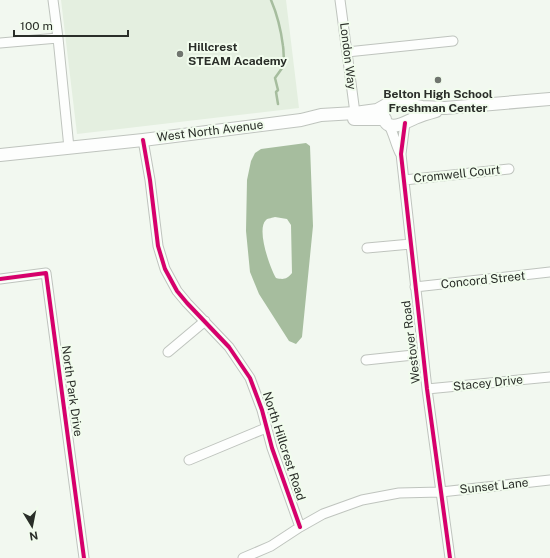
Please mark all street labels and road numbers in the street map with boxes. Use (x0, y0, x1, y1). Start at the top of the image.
street label: London Way (337, 22, 359, 91)
street label: West North Avenue (156, 117, 264, 144)
street label: Cromwell Court (413, 162, 501, 186)
street label: Concord Street (440, 269, 526, 291)
street label: Westover Road (399, 300, 423, 384)
street label: North Park Drive (59, 344, 85, 438)
street label: Stacey Drive (452, 372, 524, 394)
street label: North Hillcrest Road (260, 390, 308, 502)
street label: Sunset Lane (459, 475, 529, 497)

